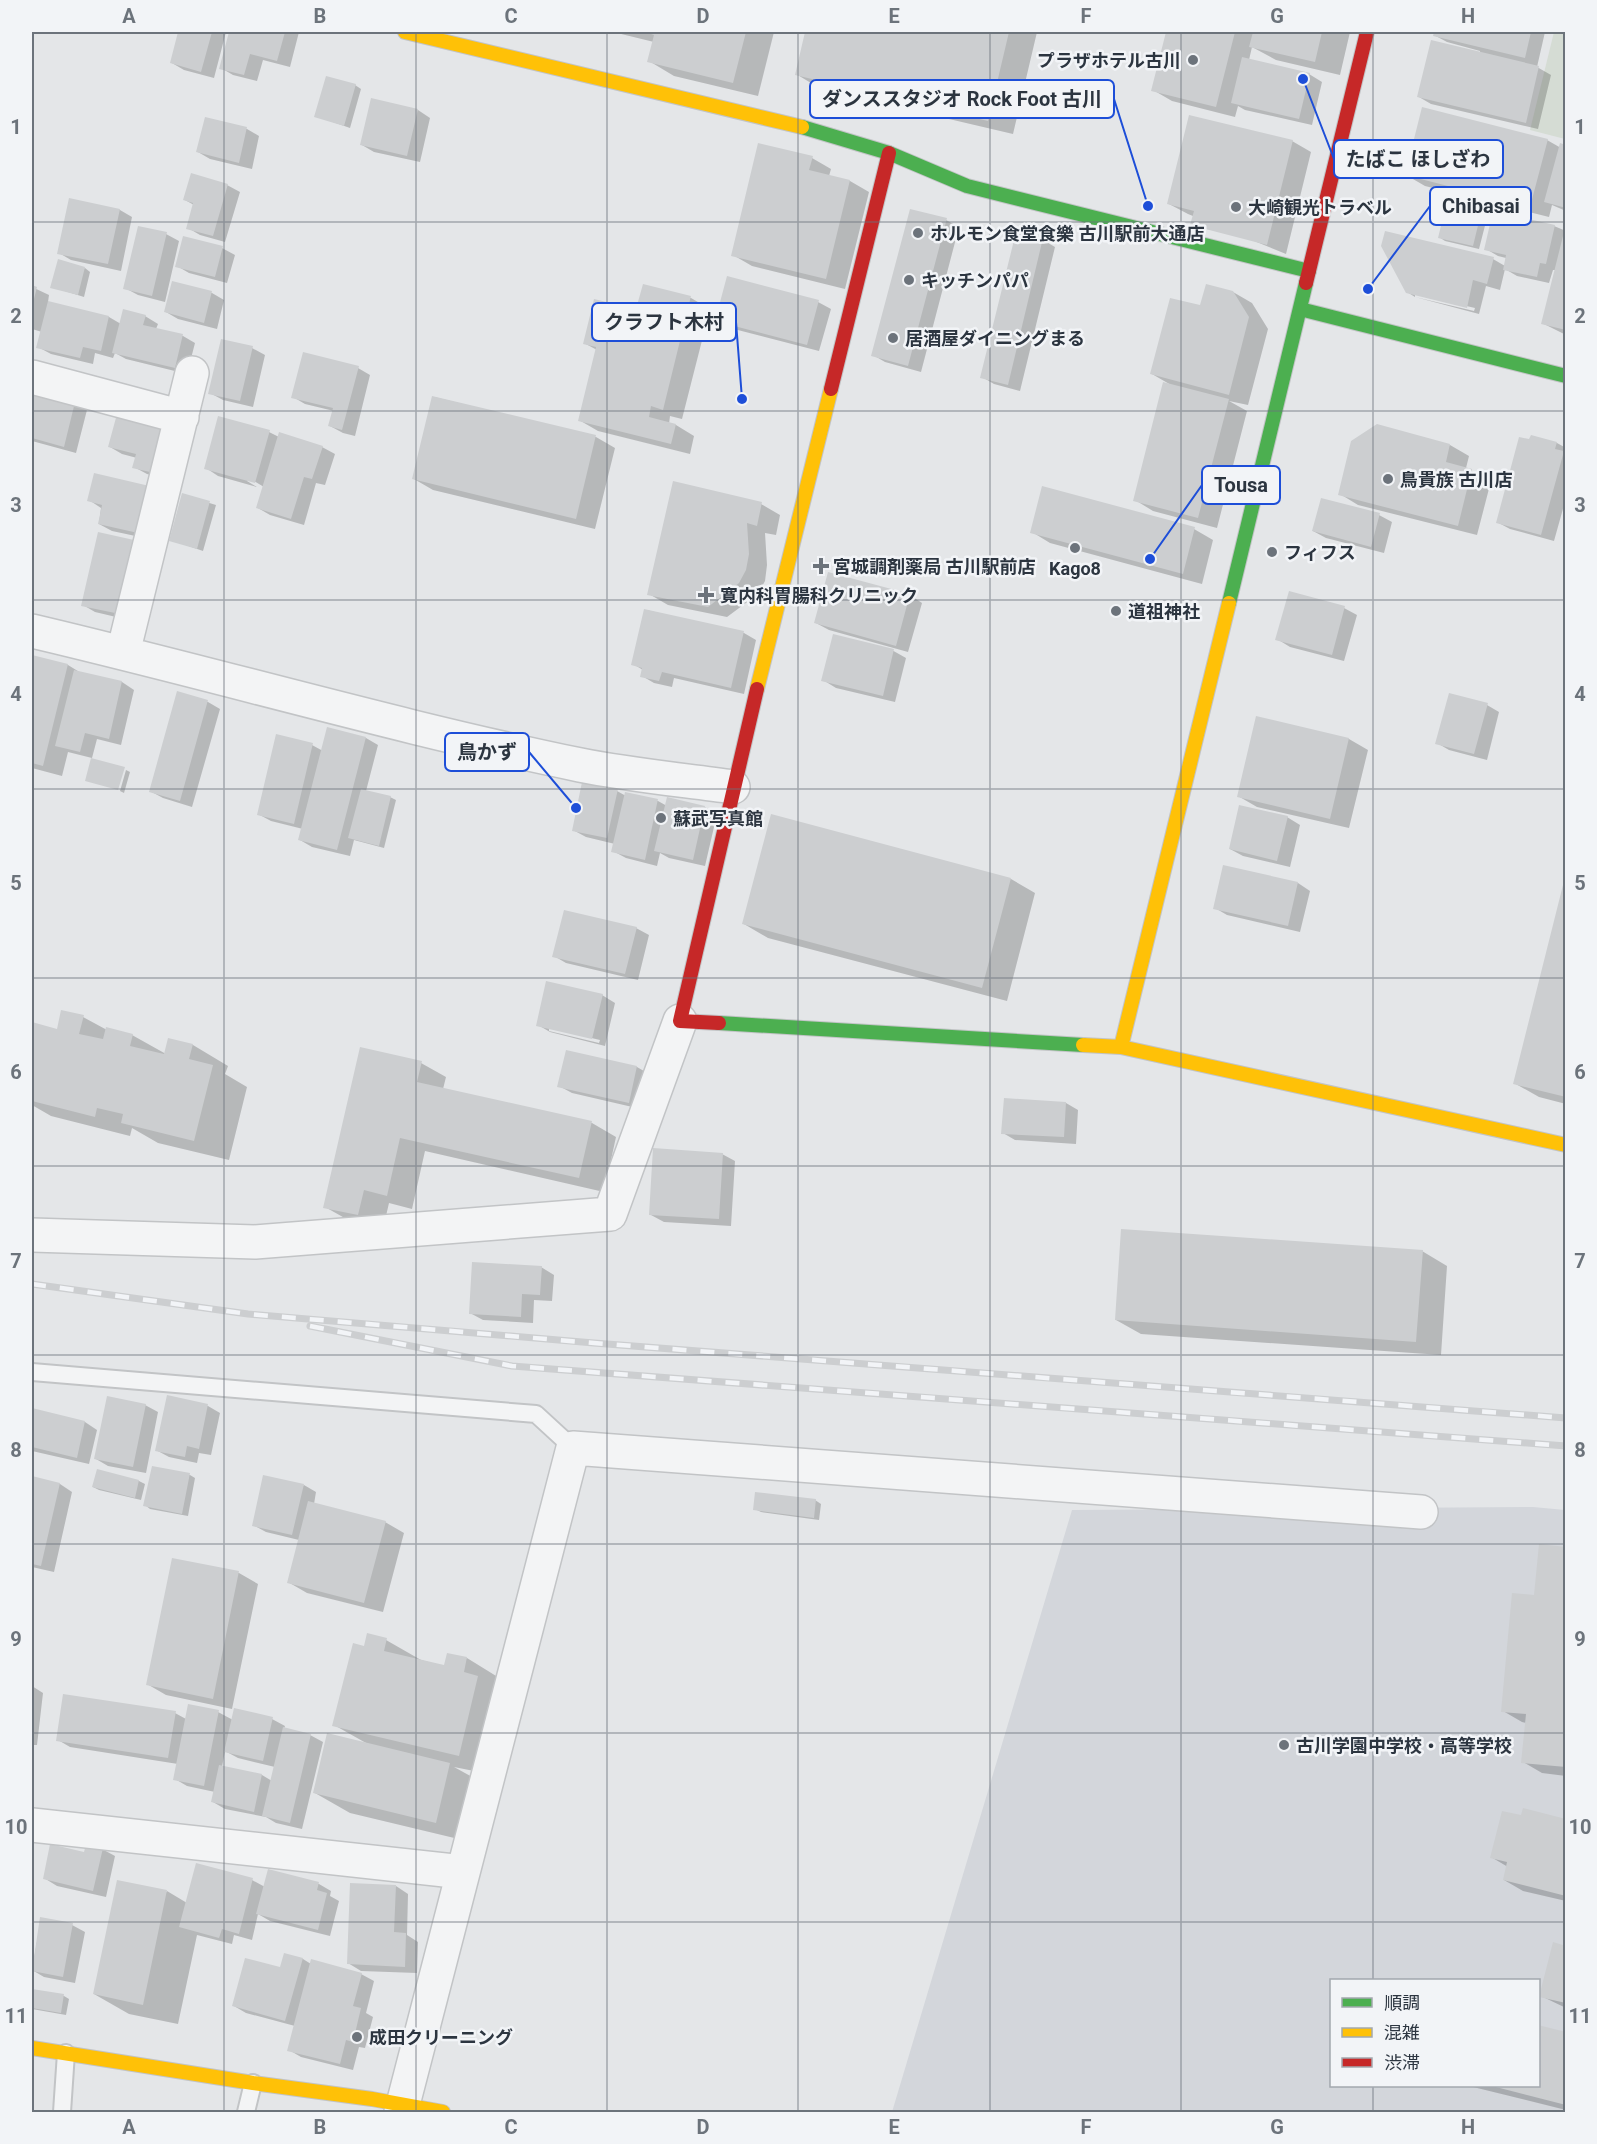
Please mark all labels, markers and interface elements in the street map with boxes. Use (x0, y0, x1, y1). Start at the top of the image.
text: A (122, 4, 136, 28)
text: B (314, 4, 326, 28)
text: C (504, 4, 518, 28)
text: D (697, 4, 710, 28)
text: E (888, 4, 900, 28)
text: F (1081, 4, 1092, 28)
text: G (1270, 4, 1284, 28)
text: H (1461, 4, 1475, 28)
place label: プラザホテル古川 (1037, 50, 1181, 71)
marker: プラザホテル古川 (1186, 53, 1200, 67)
callout: ダンススタジオ Rock Foot 古川 (810, 80, 1114, 118)
text: ダンススタジオ Rock Foot 古川 (822, 87, 1102, 111)
text: 1 (10, 115, 22, 139)
text: 1 (1574, 115, 1586, 139)
callout: たばこ ほしざわ (1334, 140, 1503, 178)
text: たばこ ほしざわ (1346, 147, 1490, 171)
callout: Chibasai (1430, 187, 1531, 225)
text: Chibasai (1442, 194, 1520, 218)
place label: 大崎観光トラベル (1248, 197, 1392, 218)
marker: 大崎観光トラベル (1229, 200, 1243, 214)
place label: ホルモン食堂食樂 古川駅前大通店 (930, 223, 1204, 244)
marker: ホルモン食堂食樂 古川駅前大通店 (911, 226, 925, 240)
place label: キッチンパパ (921, 270, 1029, 291)
marker: キッチンパパ (902, 273, 916, 287)
callout: クラフト木村 (592, 303, 736, 341)
text: 2 (10, 304, 22, 328)
text: 2 (1574, 304, 1586, 328)
text: クラフト木村 (604, 310, 724, 334)
place label: 居酒屋ダイニングまる (905, 328, 1085, 349)
marker: 居酒屋ダイニングまる (886, 331, 900, 345)
callout: Tousa (1202, 466, 1280, 504)
place label: 鳥貴族 古川店 (1400, 469, 1512, 490)
marker: 鳥貴族 古川店 (1381, 472, 1395, 486)
text: Tousa (1214, 473, 1268, 497)
text: 3 (10, 493, 22, 517)
text: 3 (1574, 493, 1586, 517)
marker: Kago8 (1068, 541, 1082, 555)
place label: フィフス (1284, 542, 1356, 563)
marker: フィフス (1265, 545, 1279, 559)
place label: 宮城調剤薬局 古川駅前店 (833, 556, 1035, 577)
place label: Kago8 (1049, 558, 1101, 579)
marker: 宮城調剤薬局 古川駅前店 (814, 559, 828, 573)
place label: 寛内科胃腸科クリニック (720, 585, 918, 606)
marker: 寛内科胃腸科クリニック (697, 586, 715, 604)
place label: 道祖神社 (1128, 601, 1200, 622)
marker: 道祖神社 (1109, 604, 1123, 618)
text: 4 (10, 682, 22, 706)
text: 4 (1574, 682, 1586, 706)
callout: 鳥かず (445, 733, 529, 771)
text: 鳥かず (457, 740, 517, 764)
place label: 蘇武写真館 (673, 808, 763, 829)
marker: 蘇武写真館 (654, 811, 668, 825)
text: 5 (10, 871, 22, 895)
text: 5 (1574, 871, 1586, 895)
text: 6 (10, 1060, 22, 1084)
text: 6 (1574, 1060, 1586, 1084)
text: 7 (10, 1249, 22, 1273)
text: 7 (1574, 1249, 1586, 1273)
text: 8 (10, 1438, 22, 1462)
text: 8 (1574, 1438, 1586, 1462)
text: 9 (10, 1627, 22, 1651)
text: 9 (1574, 1627, 1586, 1651)
place label: 古川学園中学校・高等学校 (1296, 1735, 1512, 1756)
marker: 古川学園中学校・高等学校 (1277, 1738, 1291, 1752)
text: 10 (5, 1815, 27, 1839)
text: 10 (1569, 1815, 1591, 1839)
legend (1330, 1979, 1540, 2087)
text: 順調 (1384, 1992, 1420, 2013)
text: 11 (5, 2004, 27, 2028)
text: 11 (1569, 2004, 1591, 2028)
text: 混雑 (1384, 2022, 1420, 2043)
place label: 成田クリーニング (369, 2027, 513, 2048)
marker: 成田クリーニング (350, 2030, 364, 2044)
text: 渋滞 (1384, 2052, 1420, 2073)
text: A (122, 2115, 136, 2139)
text: B (314, 2115, 326, 2139)
text: C (504, 2115, 518, 2139)
text: D (697, 2115, 710, 2139)
text: E (888, 2115, 900, 2139)
text: F (1081, 2115, 1092, 2139)
text: G (1270, 2115, 1284, 2139)
text: H (1461, 2115, 1475, 2139)

